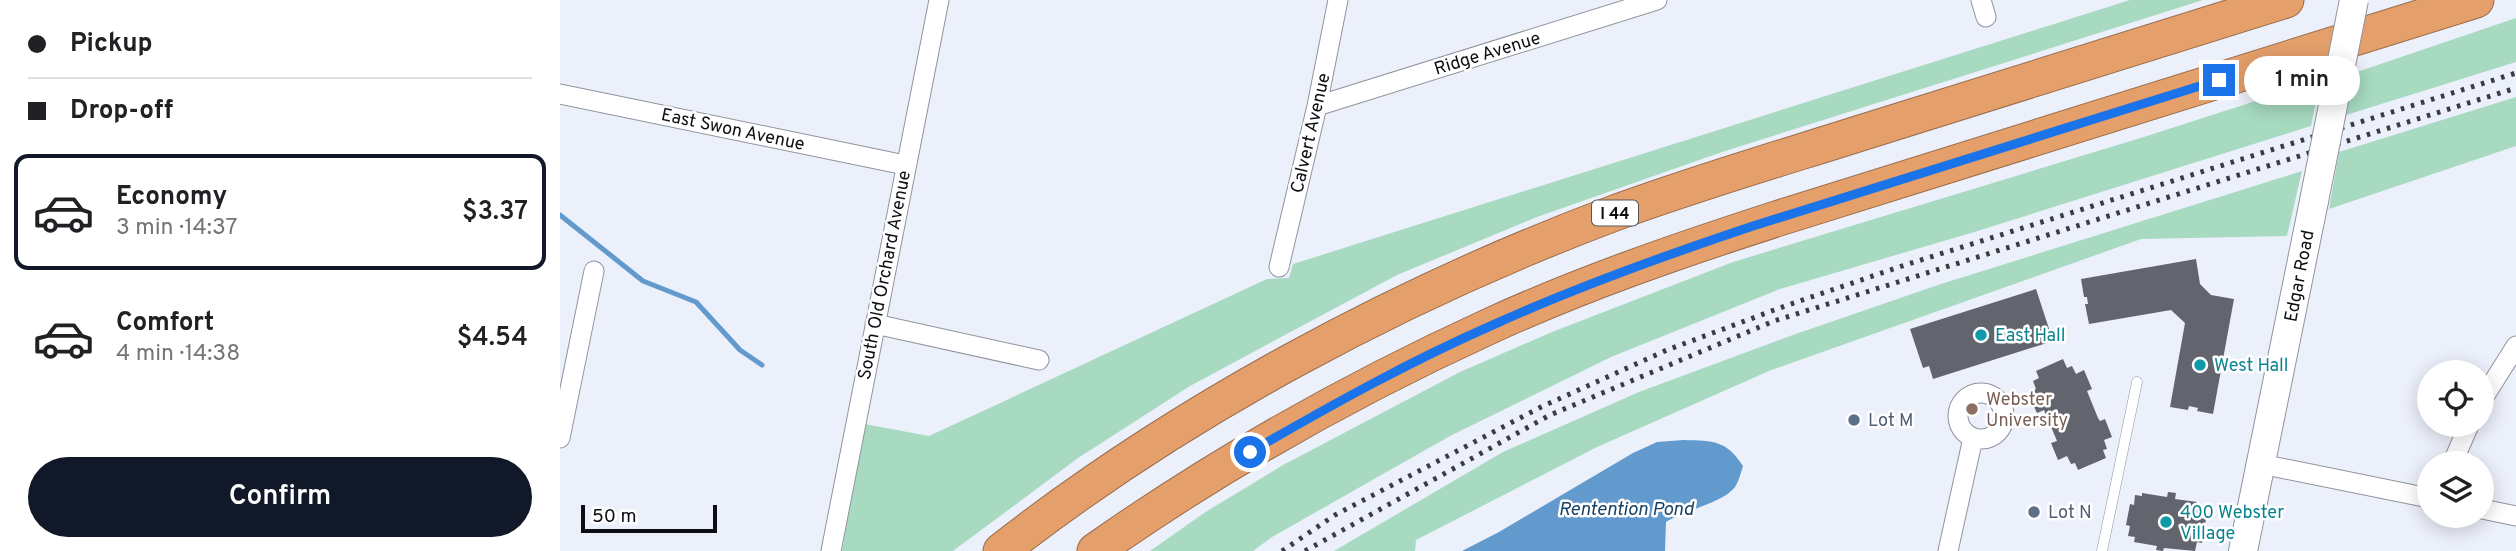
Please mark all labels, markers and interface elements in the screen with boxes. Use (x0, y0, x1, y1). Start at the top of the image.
street label: Ridge Avenue (1431, 27, 1543, 82)
text: Pickup (70, 28, 153, 61)
callout: 1 min (2244, 56, 2359, 104)
route end (2203, 64, 2235, 96)
text: 1 min (2275, 66, 2329, 95)
street label: Calvert Avenue (1286, 71, 1336, 196)
text: Drop-off (70, 95, 173, 128)
street label: East Swon Avenue (659, 104, 807, 157)
street label: South Old Orchard Avenue (854, 169, 917, 382)
icon: car (32, 181, 95, 244)
text: Economy (116, 181, 227, 214)
text: $3.37 (462, 196, 528, 229)
road number: I 44 (1592, 200, 1638, 226)
text: 3 min · 14:37 (116, 214, 238, 243)
street label: Edgar Road (2280, 228, 2321, 324)
icon: car (32, 307, 95, 370)
text: Comfort (116, 307, 214, 340)
text: $4.54 (457, 322, 528, 355)
place label: East Hall (1995, 325, 2065, 348)
marker: East Hall (1973, 327, 1989, 343)
text: 4 min · 14:38 (116, 340, 240, 369)
place label: West Hall (2214, 355, 2289, 378)
marker: West Hall (2192, 357, 2208, 373)
map controls (2417, 360, 2494, 528)
button: locate (2417, 360, 2494, 437)
place label: Webster University (1986, 389, 2068, 433)
marker: Webster University (1964, 401, 1980, 417)
place label: Lot M (1868, 410, 1913, 433)
marker: Lot M (1846, 412, 1862, 428)
route start (1234, 436, 1266, 468)
button: layers (2417, 451, 2494, 528)
button: Confirm (28, 457, 532, 537)
water label: Rentention Pond (1558, 498, 1695, 522)
scale bar (581, 502, 718, 534)
place label: Lot N (2048, 502, 2092, 525)
place label: 400 Webster Village (2180, 502, 2284, 546)
marker: Lot N (2026, 504, 2042, 520)
text: 50 m (592, 505, 637, 529)
marker: 400 Webster Village (2158, 514, 2174, 530)

